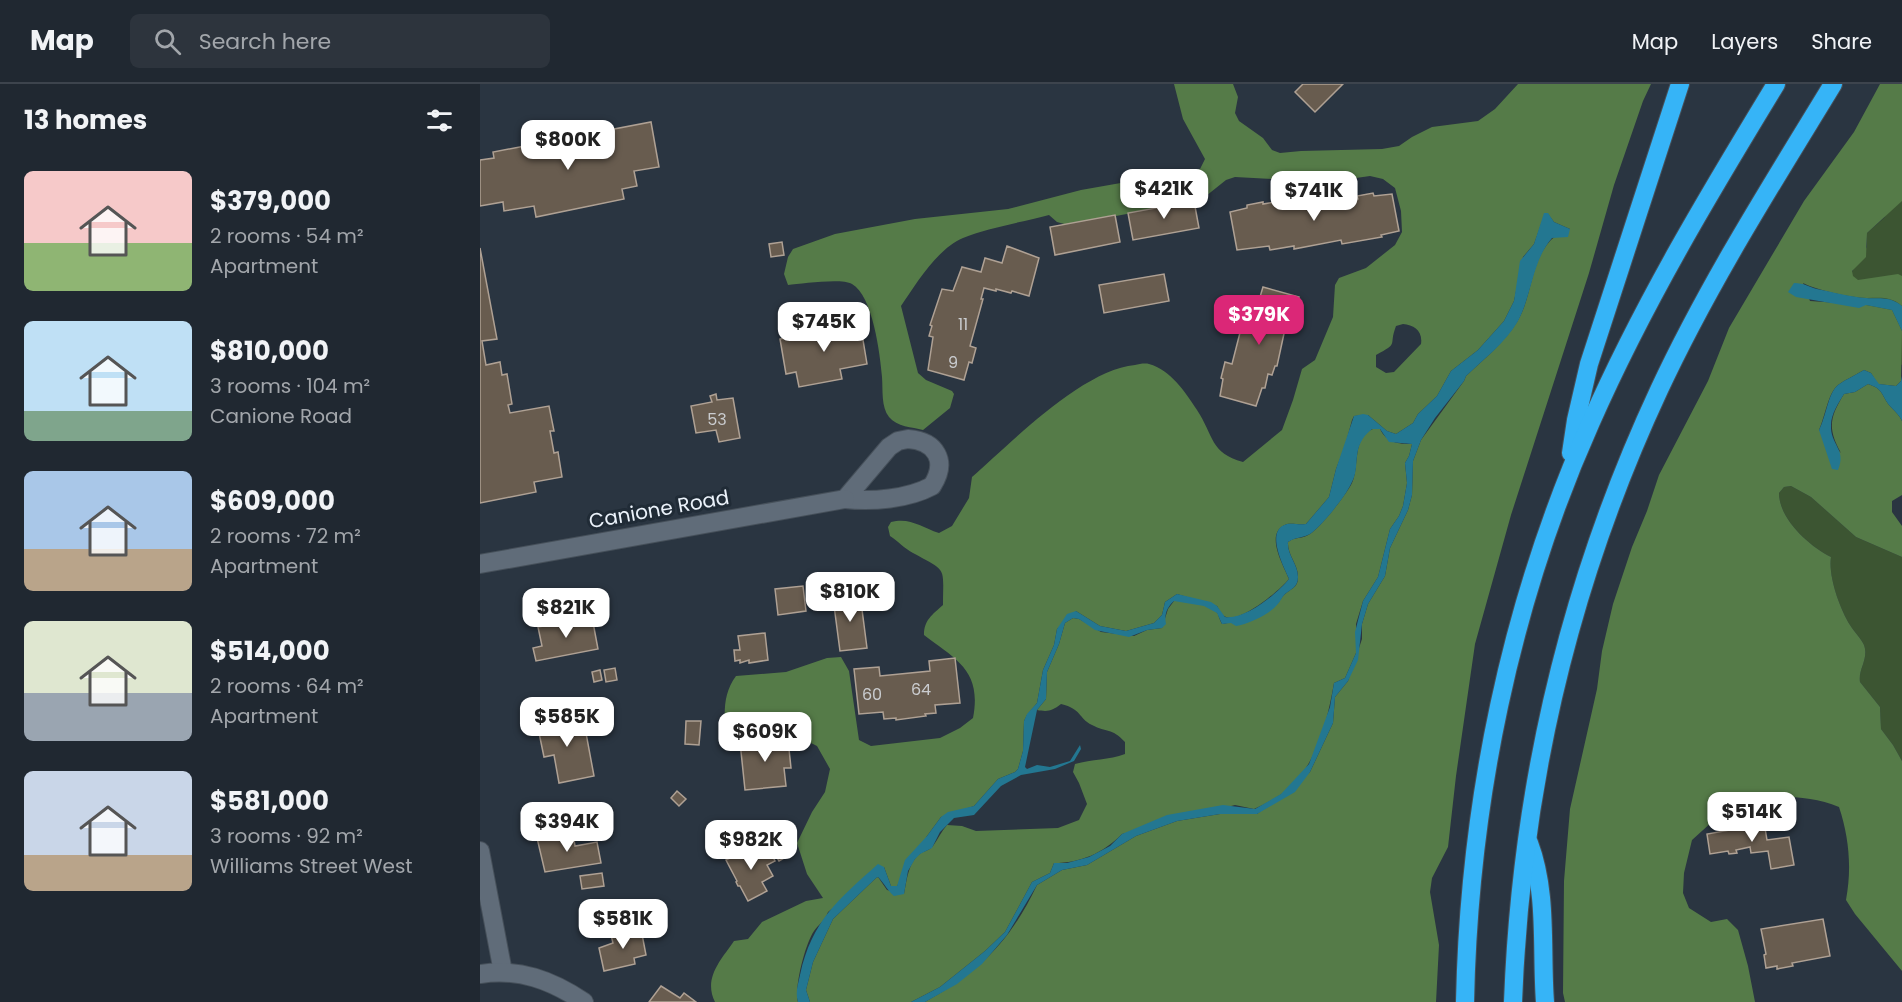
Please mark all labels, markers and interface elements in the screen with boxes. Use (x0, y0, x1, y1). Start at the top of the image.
search box (130, 14, 550, 68)
text: Map (30, 21, 94, 60)
icon: search (151, 25, 184, 58)
text: Search here (199, 26, 331, 57)
text: Map (1632, 27, 1678, 56)
text: Layers (1711, 27, 1778, 56)
text: Share (1811, 27, 1872, 56)
text: 13 homes (24, 102, 147, 138)
icon: filters (423, 104, 456, 137)
pin: $800K (526, 120, 610, 171)
text: $800K (535, 125, 601, 153)
pin: $421K (1122, 169, 1206, 220)
pin: $741K (1272, 171, 1356, 222)
text: $421K (1134, 174, 1194, 202)
text: $741K (1285, 176, 1343, 204)
text: $379,000 (210, 183, 331, 219)
icon: home (72, 195, 144, 267)
text: 2 rooms · 54 m² (210, 222, 364, 250)
text: Apartment (210, 252, 318, 280)
pin: $379K (1217, 295, 1301, 346)
text: $379K (1228, 300, 1290, 328)
pin: $745K (782, 302, 866, 353)
text: $745K (792, 307, 856, 335)
house number: 11 (958, 313, 968, 336)
text: $810,000 (210, 333, 329, 369)
icon: home (72, 345, 144, 417)
house number: 9 (948, 351, 958, 374)
text: 3 rooms · 104 m² (210, 372, 370, 400)
text: Canione Road (210, 402, 352, 430)
house number: 53 (707, 408, 727, 431)
text: $609,000 (210, 483, 335, 519)
street label: Canione Road (587, 483, 731, 535)
icon: home (72, 495, 144, 567)
text: 2 rooms · 72 m² (210, 522, 361, 550)
text: Apartment (210, 552, 318, 580)
pin: $810K (808, 572, 892, 623)
text: $810K (820, 577, 880, 605)
pin: $821K (524, 588, 608, 639)
text: $821K (537, 593, 596, 621)
text: $514,000 (210, 633, 330, 669)
icon: home (72, 645, 144, 717)
text: 2 rooms · 64 m² (210, 672, 364, 700)
house number: 64 (911, 678, 931, 701)
house number: 60 (862, 683, 882, 706)
pin: $585K (525, 697, 609, 748)
text: Apartment (210, 702, 318, 730)
text: $585K (534, 702, 600, 730)
pin: $609K (723, 712, 807, 763)
text: $609K (732, 717, 798, 745)
text: $581,000 (210, 783, 329, 819)
pin: $514K (1710, 792, 1794, 843)
icon: home (72, 795, 144, 867)
text: $514K (1721, 797, 1783, 825)
pin: $394K (525, 802, 609, 853)
text: $394K (534, 807, 600, 835)
pin: $982K (709, 820, 793, 871)
text: 3 rooms · 92 m² (210, 822, 363, 850)
text: $982K (719, 825, 783, 853)
text: Williams Street West (210, 852, 413, 880)
pin: $581K (581, 899, 665, 950)
text: $581K (593, 904, 653, 932)

